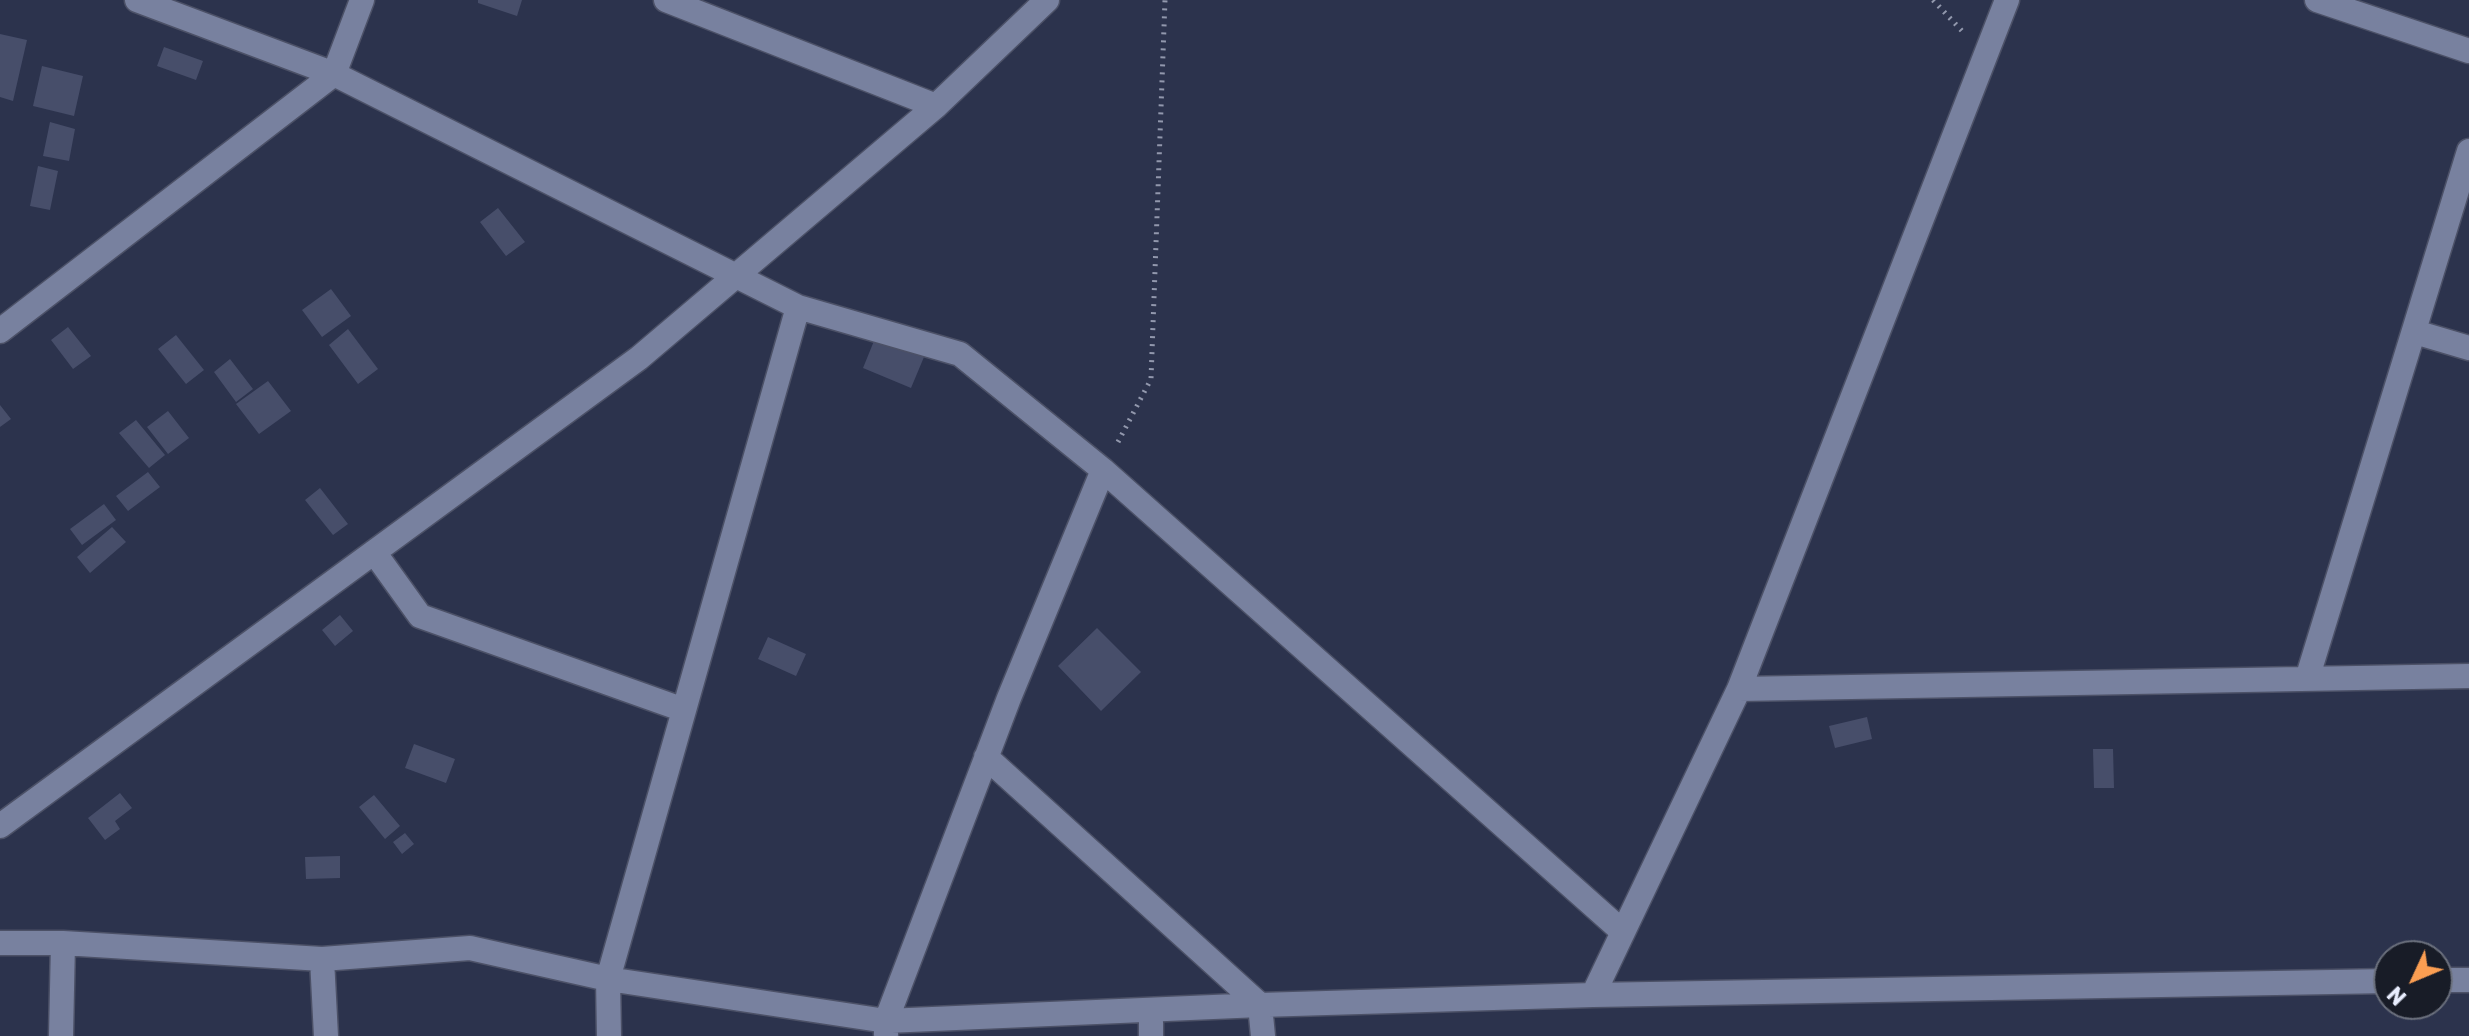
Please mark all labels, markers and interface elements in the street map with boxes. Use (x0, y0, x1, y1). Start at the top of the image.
north arrow (2373, 940, 2453, 1020)
text: N (2382, 981, 2412, 1011)

